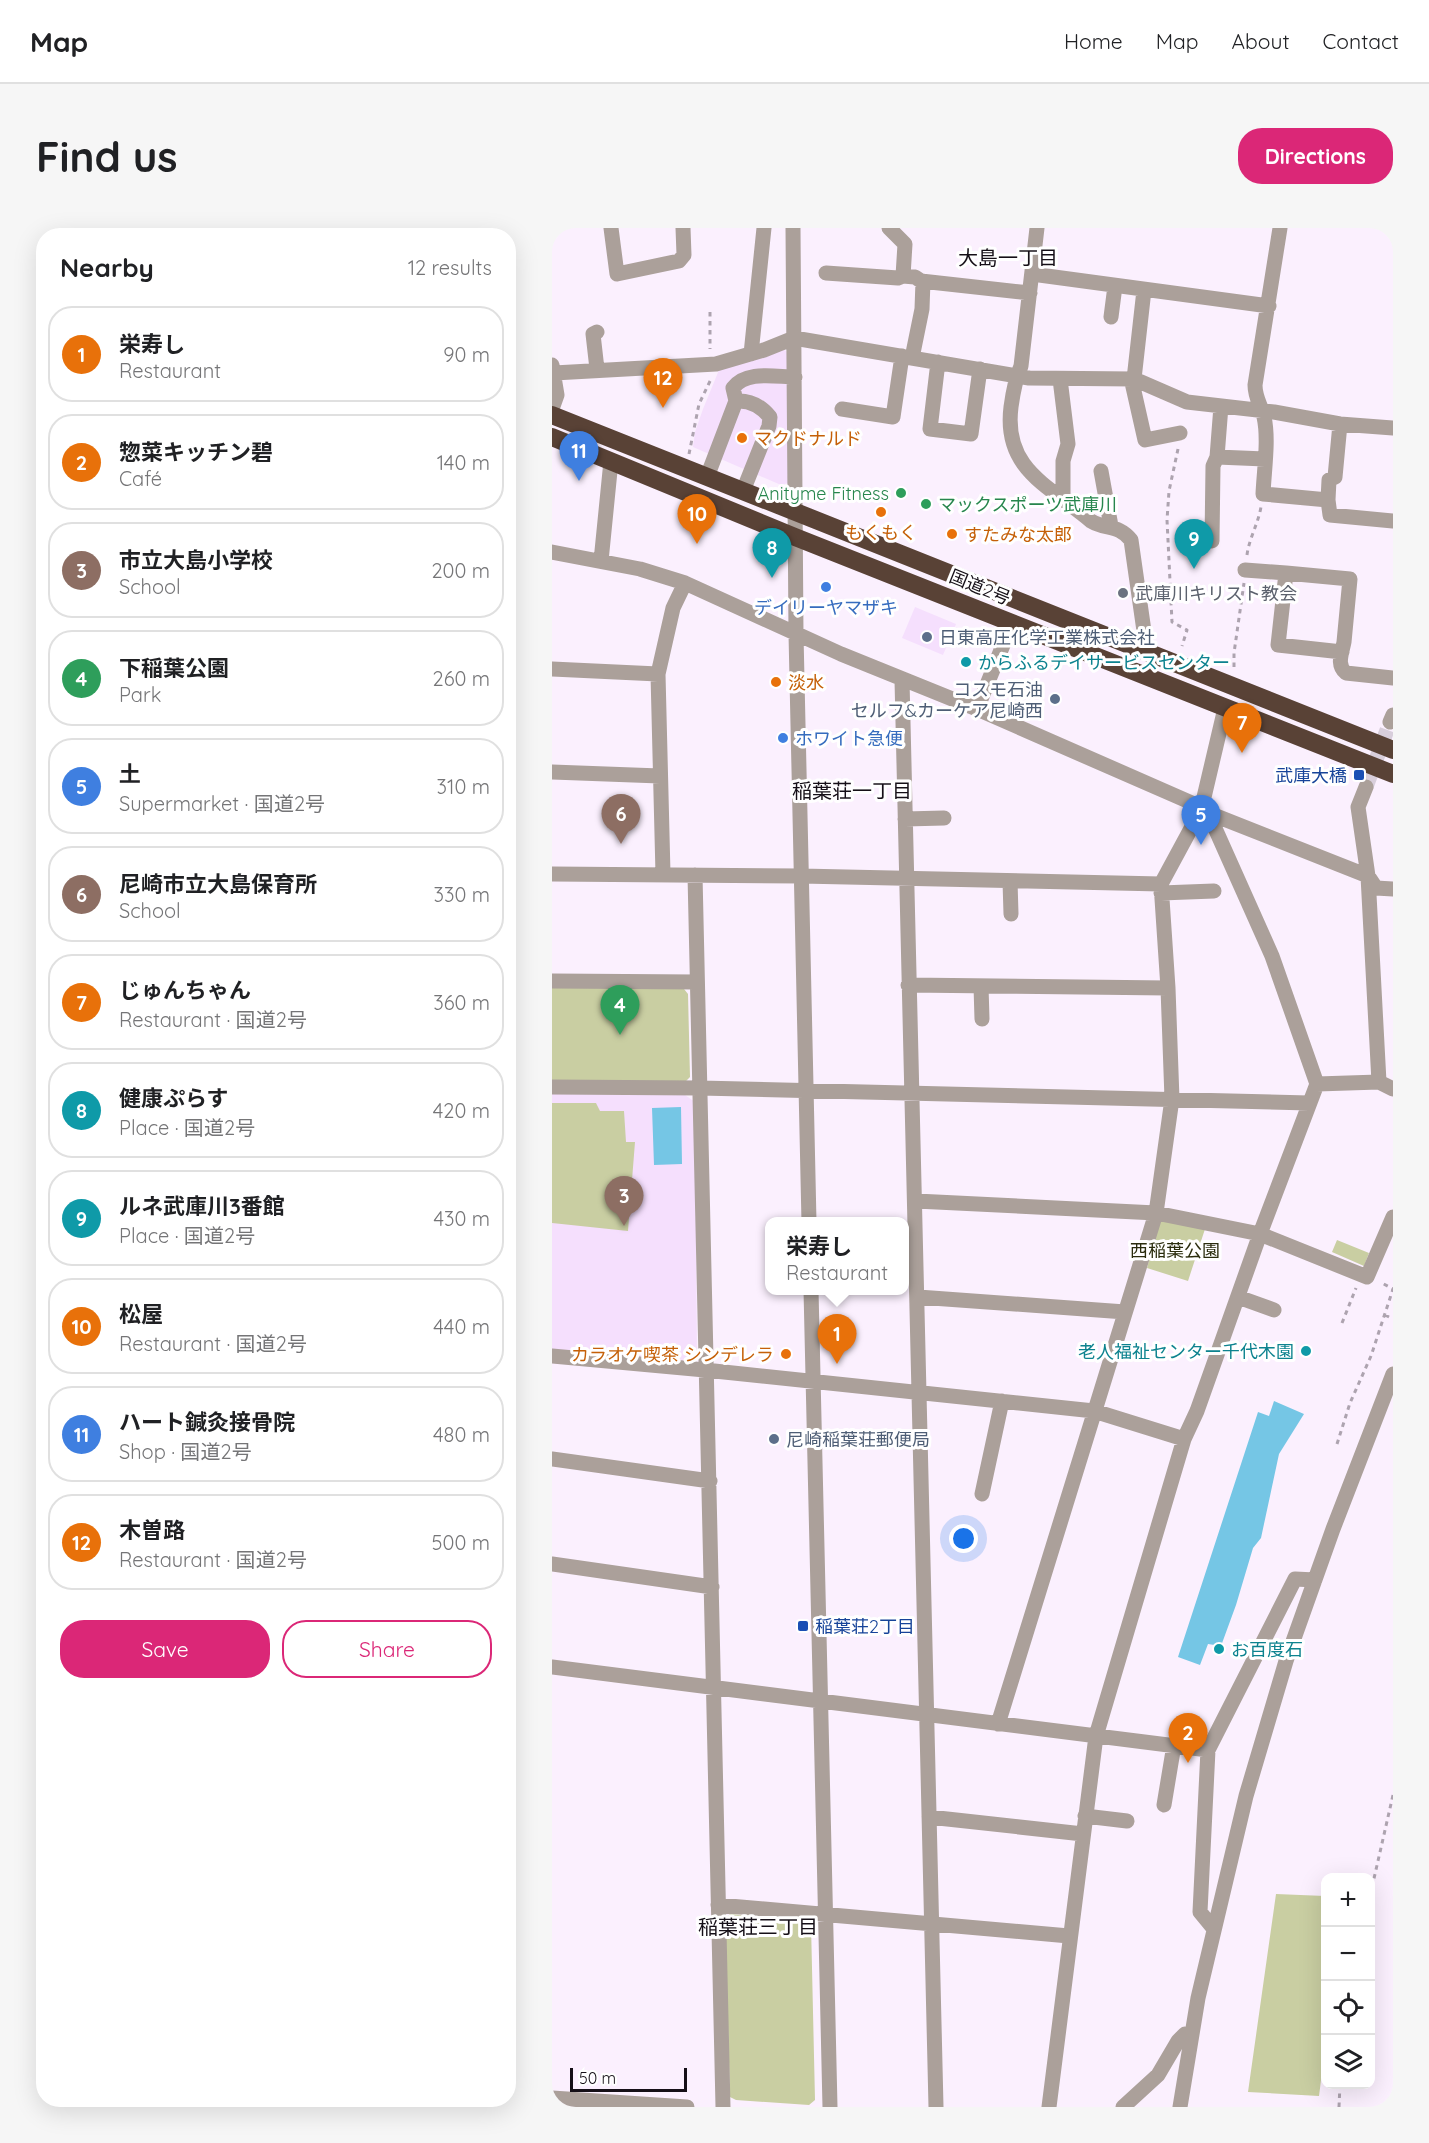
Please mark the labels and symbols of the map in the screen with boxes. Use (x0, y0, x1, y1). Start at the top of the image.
district label: 大島一丁目 (958, 245, 1058, 270)
pin: 12 (644, 358, 682, 408)
place label: マクドナルド (754, 427, 862, 450)
marker: マクドナルド (735, 431, 749, 445)
pin: 11 (560, 432, 598, 481)
place label: Anityme Fitness (758, 482, 889, 505)
marker: Anityme Fitness (894, 486, 908, 500)
place label: マックスポーツ武庫川 (938, 493, 1117, 516)
pin: 10 (678, 494, 716, 544)
marker: マックスポーツ武庫川 (919, 497, 933, 511)
marker: もくもく (874, 505, 888, 519)
pin: 9 (1174, 520, 1214, 569)
place label: もくもく (845, 521, 917, 544)
place label: すたみな太郎 (964, 523, 1072, 546)
marker: すたみな太郎 (945, 527, 959, 541)
pin: 8 (752, 528, 792, 578)
street label: 国道2号 (946, 564, 1014, 610)
marker: デイリーヤマザキ (819, 580, 833, 594)
place label: 武庫川キリスト教会 (1135, 582, 1297, 605)
marker: 武庫川キリスト教会 (1116, 586, 1130, 600)
place label: デイリーヤマザキ (754, 596, 898, 619)
place label: 日東高圧化学工業株式会社 (939, 626, 1155, 649)
marker: 日東高圧化学工業株式会社 (920, 630, 934, 644)
place label: からふるデイサービスセンター (978, 651, 1230, 674)
marker: からふるデイサービスセンター (959, 655, 973, 669)
place label: 淡水 (788, 671, 824, 694)
marker: 淡水 (769, 675, 783, 689)
place label: コスモ石油 セルフ&カーケア尼崎西 (851, 678, 1043, 722)
marker: コスモ石油 セルフ&カーケア尼崎西 (1048, 692, 1062, 706)
pin: 7 (1222, 704, 1262, 753)
place label: ホワイト急便 (795, 727, 903, 750)
marker: ホワイト急便 (776, 731, 790, 745)
place label: 武庫大橋 (1275, 764, 1347, 787)
marker: 武庫大橋 (1352, 768, 1366, 782)
district label: 稲葉荘一丁目 (792, 778, 912, 803)
pin: 6 (602, 794, 640, 844)
pin: 5 (1182, 796, 1220, 845)
pin: 4 (600, 986, 640, 1035)
pin: 3 (604, 1176, 644, 1226)
park label: 西稲葉公園 (1130, 1239, 1220, 1262)
pin: 1 (818, 1314, 856, 1364)
place label: 老人福祉センター千代木園 (1078, 1340, 1294, 1363)
place label: カラオケ喫茶 シンデレラ (571, 1343, 774, 1366)
marker: 老人福祉センター千代木園 (1299, 1344, 1313, 1358)
marker: カラオケ喫茶 シンデレラ (779, 1347, 793, 1361)
place label: 尼崎稲葉荘郵便局 (786, 1428, 930, 1451)
marker: 尼崎稲葉荘郵便局 (767, 1432, 781, 1446)
your location (949, 1524, 978, 1553)
place label: 稲葉荘2丁目 (815, 1615, 915, 1638)
marker: 稲葉荘2丁目 (796, 1619, 810, 1633)
place label: お百度石 (1231, 1638, 1303, 1661)
marker: お百度石 (1212, 1642, 1226, 1656)
pin: 2 (1168, 1714, 1208, 1763)
district label: 稲葉荘三丁目 (698, 1914, 818, 1939)
scale bar (570, 2065, 687, 2092)

